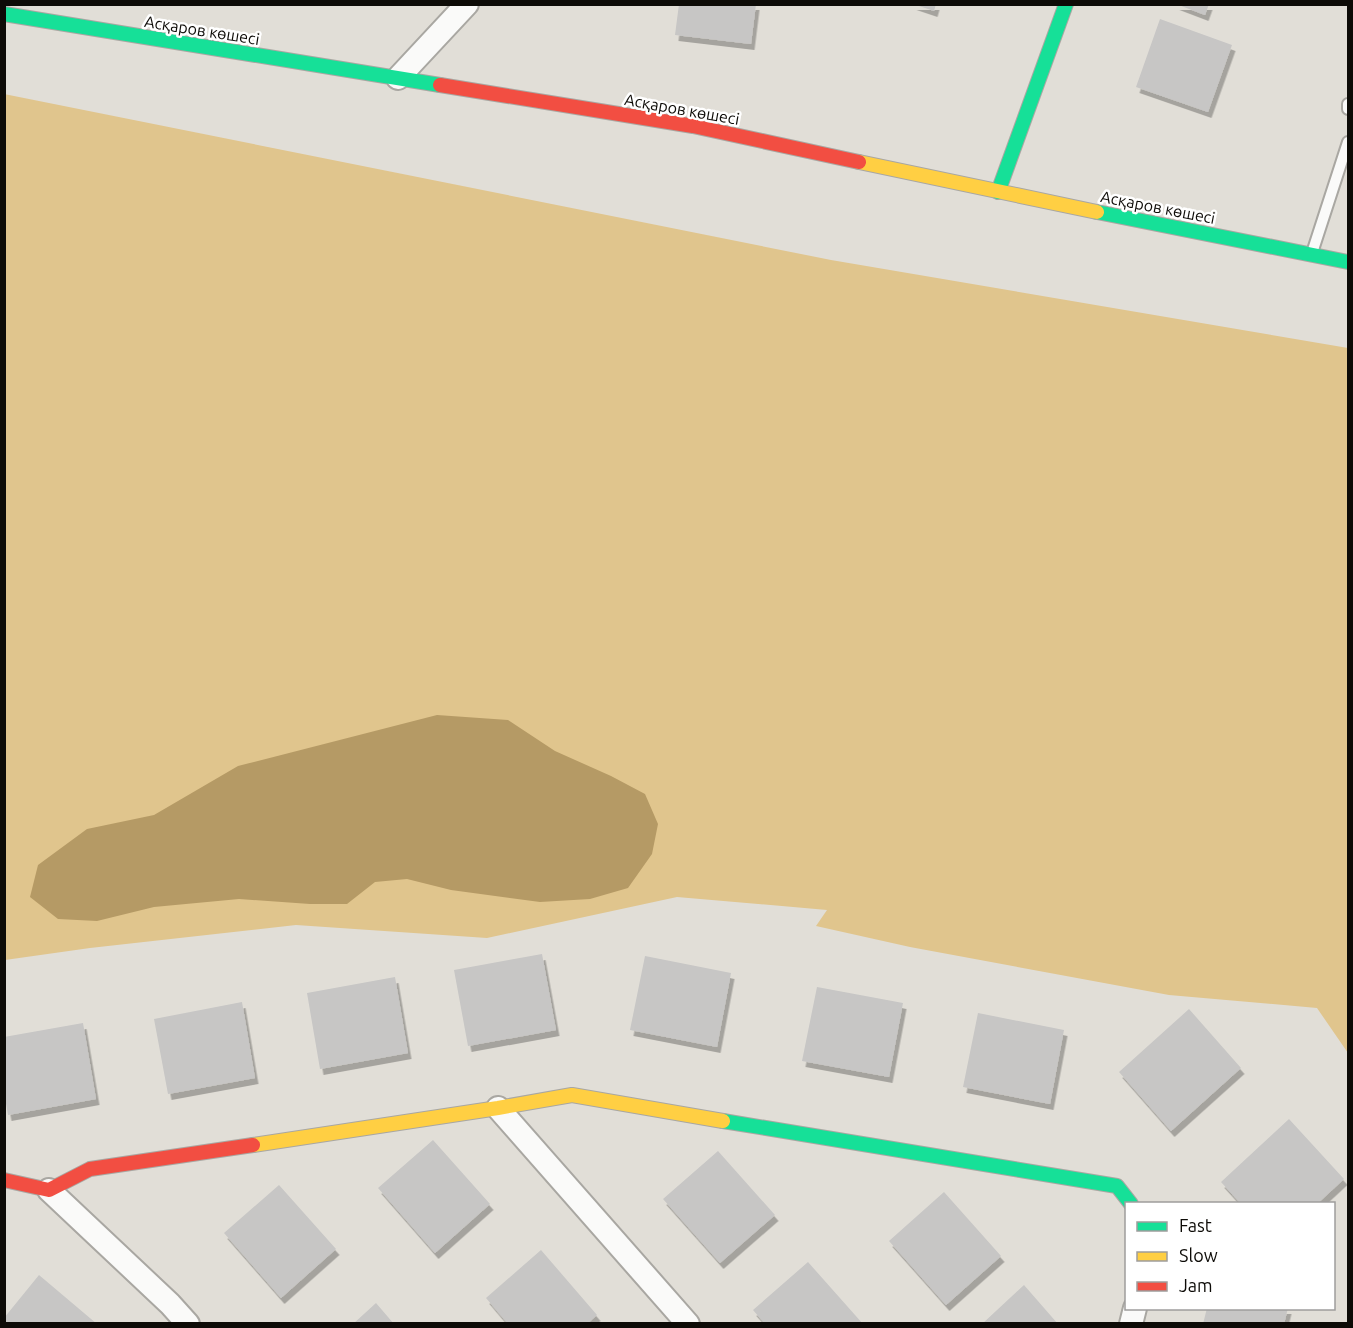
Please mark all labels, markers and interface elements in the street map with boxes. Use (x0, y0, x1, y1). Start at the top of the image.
street label: Асқаров көшесі (143, 12, 261, 48)
street label: Асқаров көшесі (623, 90, 741, 128)
street label: Асқаров көшесі (1099, 187, 1217, 227)
legend (1125, 1202, 1335, 1310)
text: Fast (1179, 1215, 1212, 1235)
text: Slow (1179, 1245, 1218, 1265)
text: Jam (1179, 1275, 1213, 1295)

